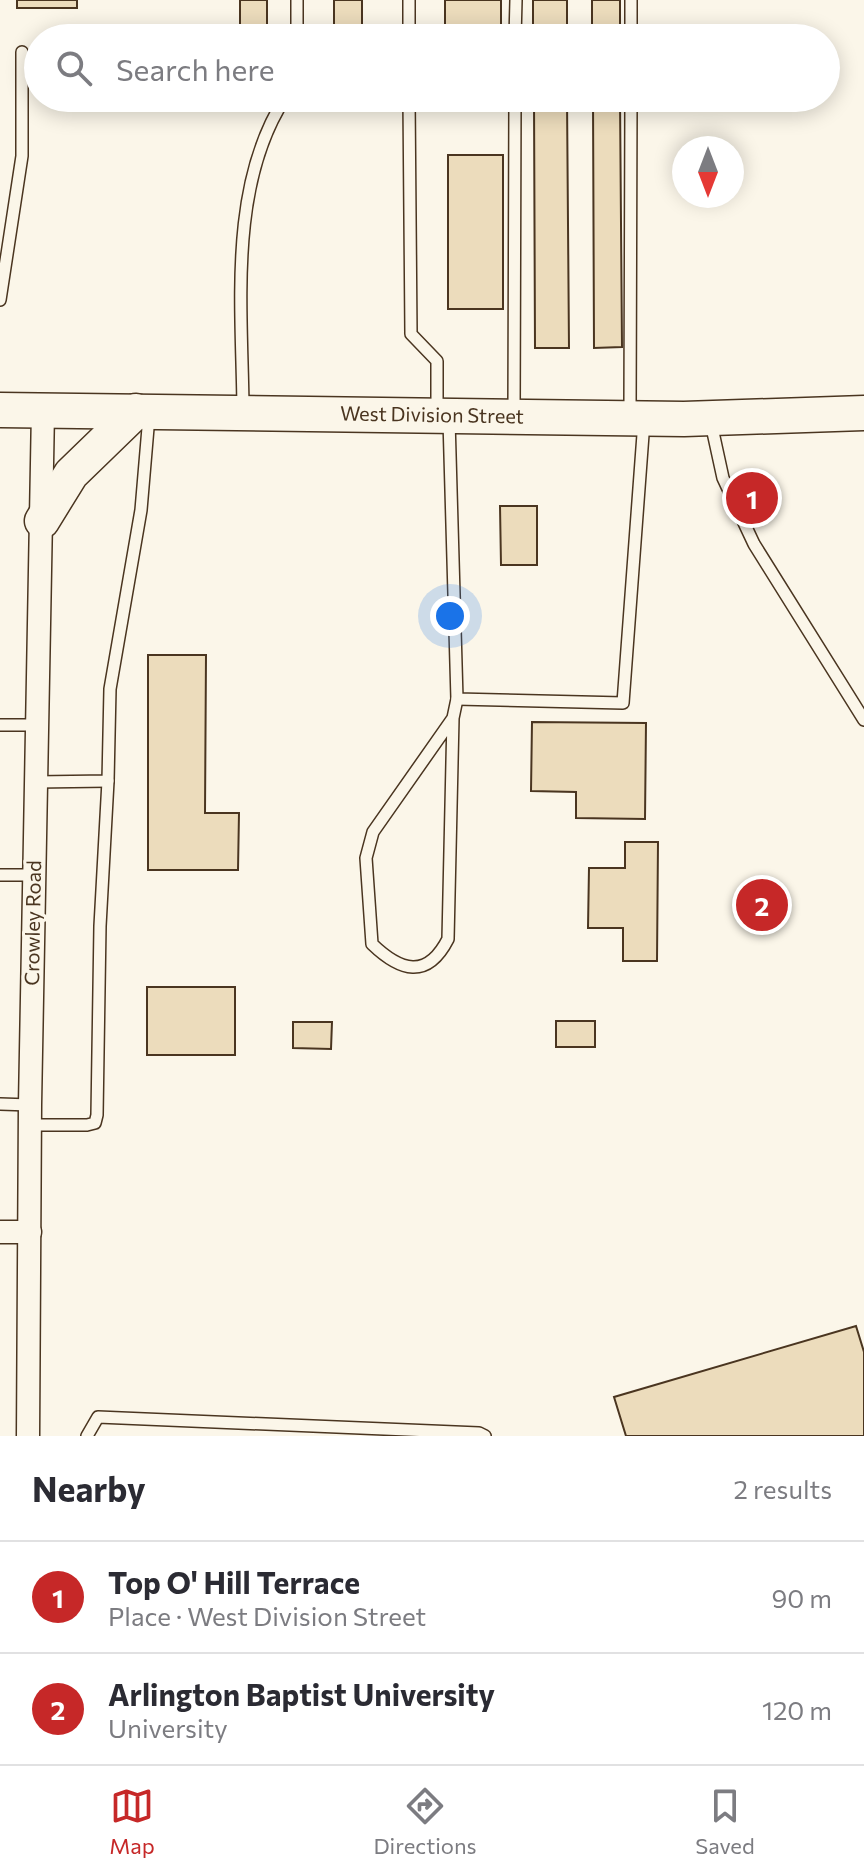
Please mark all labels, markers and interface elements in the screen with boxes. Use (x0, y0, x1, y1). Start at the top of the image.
search box (24, 24, 840, 112)
icon: search (52, 46, 96, 90)
text: Search here (116, 50, 275, 87)
north arrow (672, 136, 744, 208)
street label: West Division Street (340, 400, 524, 428)
pin: 1 (726, 468, 778, 528)
your location (430, 596, 470, 636)
street label: Crowley Road (19, 860, 45, 986)
pin: 2 (736, 875, 788, 935)
text: Nearby (32, 1467, 146, 1509)
text: 2 results (734, 1473, 832, 1504)
text: Top O' Hill Terrace (108, 1563, 360, 1600)
text: 1 (52, 1582, 64, 1613)
text: 90 m (772, 1582, 832, 1613)
text: Place · West Division Street (108, 1600, 426, 1631)
text: Arlington Baptist University (108, 1675, 495, 1712)
text: 2 (51, 1694, 65, 1725)
text: 120 m (762, 1694, 832, 1725)
text: University (108, 1712, 228, 1743)
tab: Map (109, 1784, 155, 1859)
tab: Directions (373, 1784, 477, 1859)
tab: Saved (695, 1784, 755, 1859)

